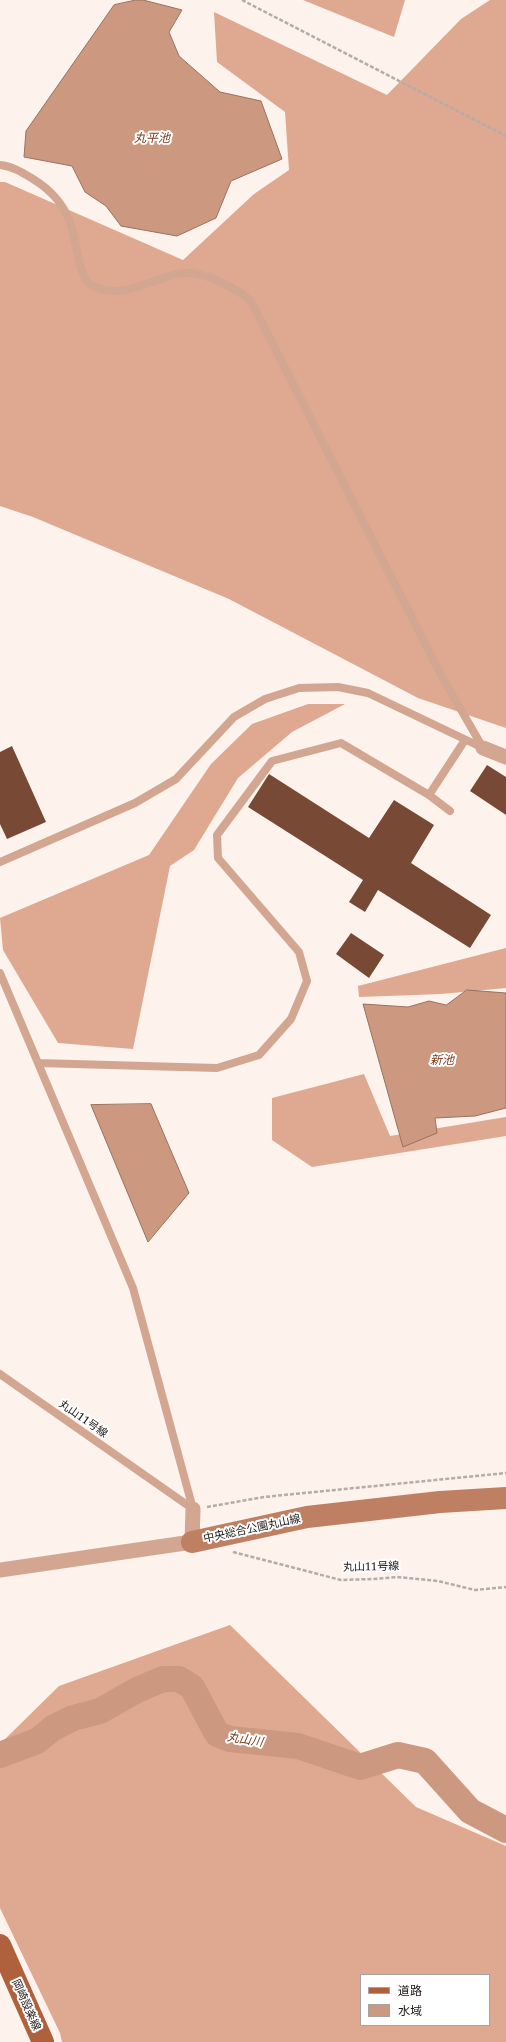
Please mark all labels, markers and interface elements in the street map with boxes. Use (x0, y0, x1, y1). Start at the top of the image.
water label: 丸平池 (134, 132, 170, 146)
water label: 新池 (430, 1054, 454, 1068)
street label: 丸山11号線 (56, 1397, 110, 1441)
street label: 中央総合公園丸山線 (202, 1512, 302, 1546)
street label: 丸山11号線 (343, 1560, 399, 1574)
water label: 丸山川 (226, 1730, 264, 1750)
legend (360, 1974, 490, 2026)
street label: 岡崎設楽線 (9, 1977, 43, 2033)
text: 道路 (398, 1982, 422, 1999)
text: 水域 (398, 2002, 422, 2019)

